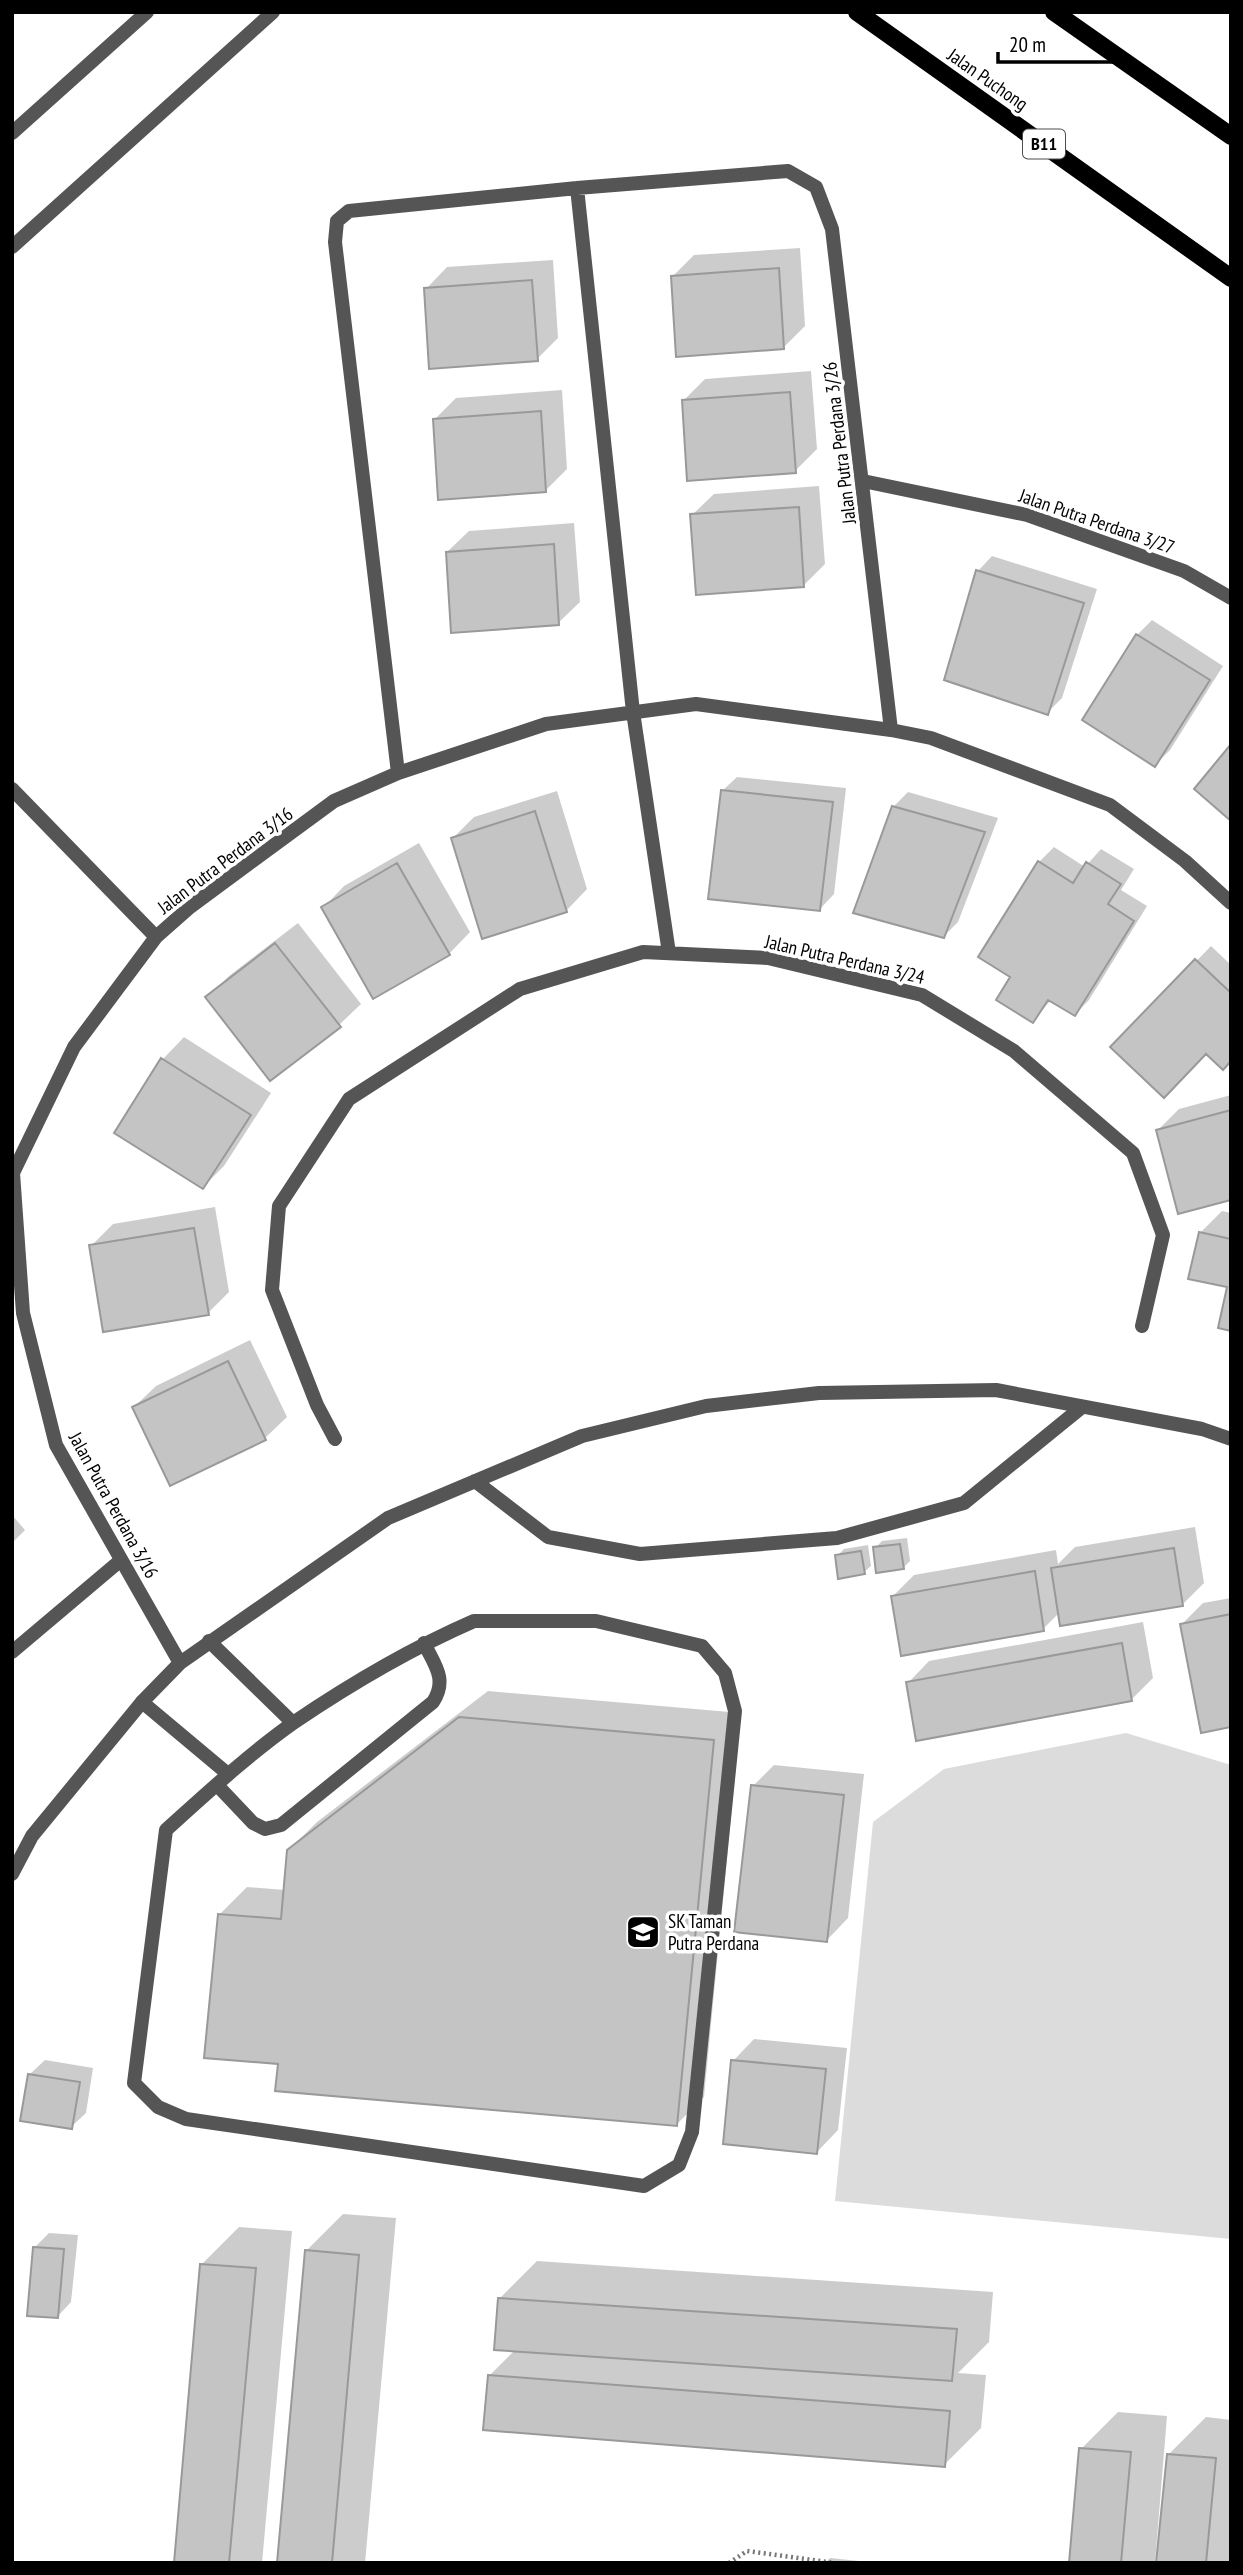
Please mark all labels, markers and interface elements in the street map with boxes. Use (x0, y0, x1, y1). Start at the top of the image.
scale bar (998, 21, 1115, 65)
text: 20 m (1009, 31, 1046, 58)
street label: Jalan Puchong (942, 42, 1033, 115)
road number: B11 (1023, 130, 1065, 159)
street label: Jalan Putra Perdana 3/26 (817, 361, 861, 526)
street label: Jalan Putra Perdana 3/27 (1015, 483, 1178, 559)
street label: Jalan Putra Perdana 3/16 (152, 801, 297, 919)
street label: Jalan Putra Perdana 3/24 (762, 929, 928, 989)
street label: Jalan Putra Perdana 3/16 (63, 1427, 164, 1582)
place label: SK Taman Putra Perdana (668, 1909, 759, 1955)
school or university icon: SK Taman Putra Perdana (624, 1913, 662, 1951)

